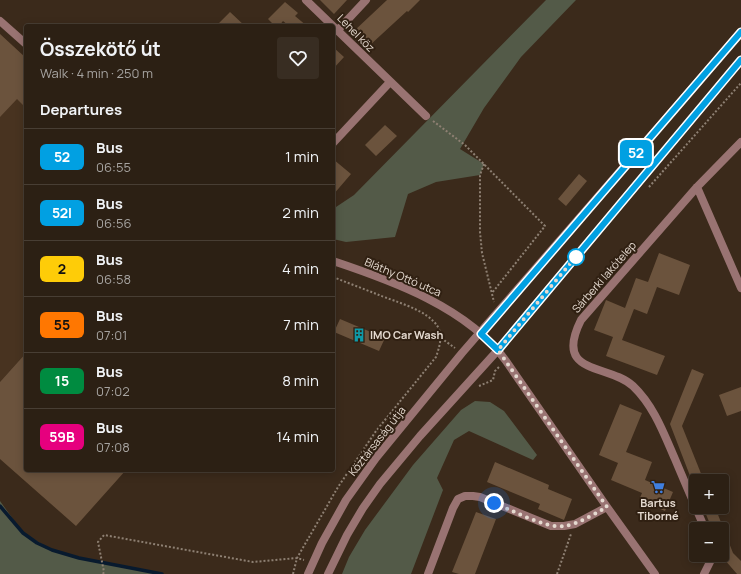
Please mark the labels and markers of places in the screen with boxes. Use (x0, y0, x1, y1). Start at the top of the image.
unlabelled marker (567, 248, 585, 266)
building icon: IMO Car Wash (351, 327, 367, 343)
place label: IMO Car Wash (370, 327, 444, 342)
supermarket icon: Bartus Tiborné (650, 479, 666, 495)
place label: Bartus Tiborné (637, 495, 679, 523)

